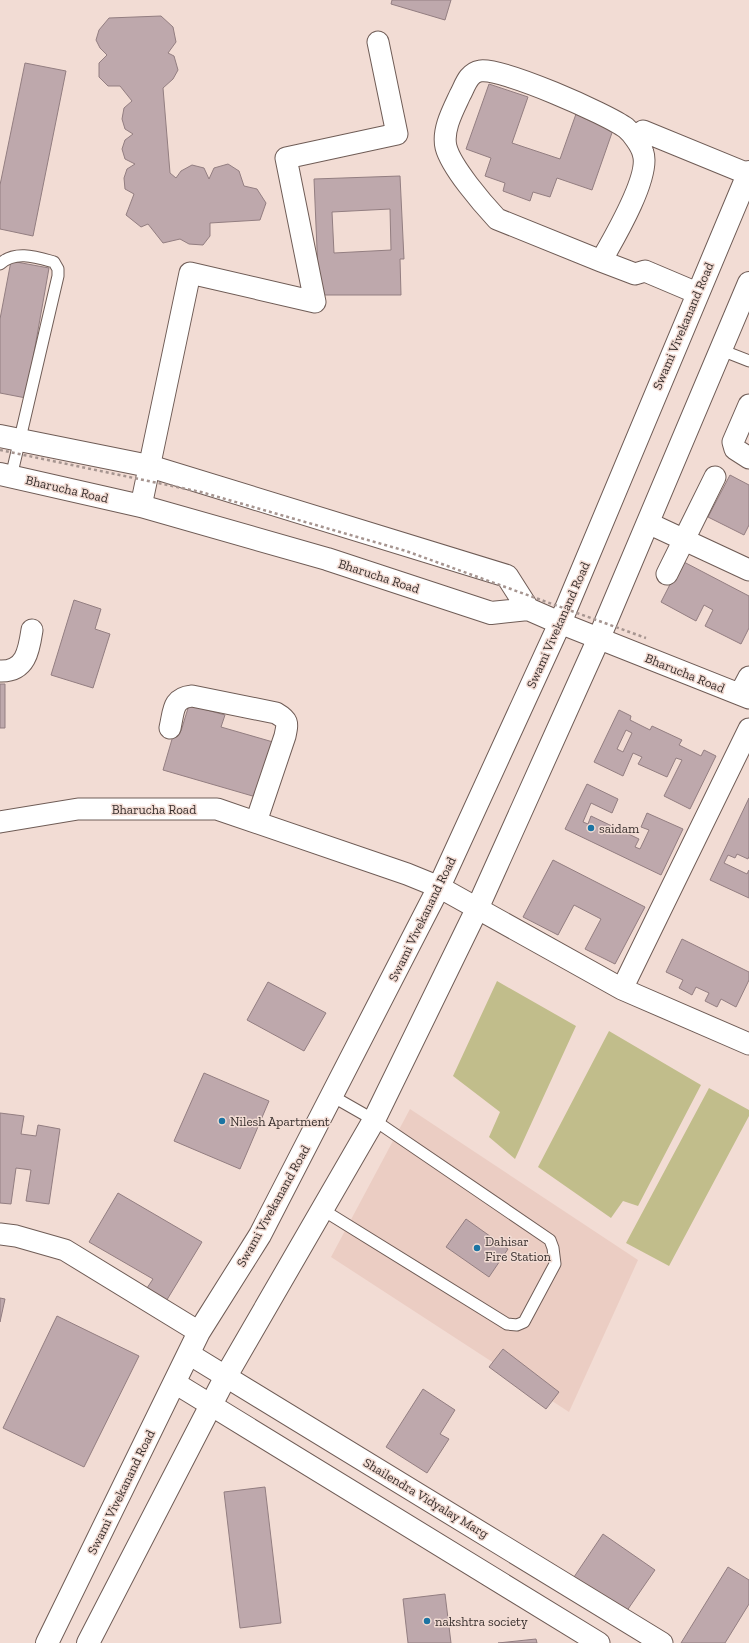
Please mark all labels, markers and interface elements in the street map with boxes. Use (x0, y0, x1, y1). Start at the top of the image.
street label: Swami Vivekanand Road (649, 260, 717, 392)
street label: Bharucha Road (24, 472, 110, 506)
street label: Bharucha Road (336, 556, 422, 596)
street label: Swami Vivekanand Road (523, 559, 593, 691)
street label: Bharucha Road (643, 650, 727, 696)
street label: Bharucha Road (112, 802, 196, 817)
place label: saidam (599, 821, 640, 836)
marker: saidam (586, 823, 596, 833)
street label: Swami Vivekanand Road (385, 854, 459, 984)
place label: Nilesh Apartment (230, 1114, 330, 1129)
marker: Nilesh Apartment (217, 1116, 227, 1126)
street label: Swami Vivekanand Road (233, 1143, 313, 1269)
place label: Dahisar Fire Station (485, 1234, 552, 1264)
marker: Dahisar Fire Station (472, 1243, 482, 1253)
street label: Swami Vivekanand Road (84, 1427, 158, 1557)
street label: Shailendra Vidyalay Marg (361, 1455, 491, 1541)
place label: nakshtra society (435, 1614, 528, 1629)
marker: nakshtra society (422, 1616, 432, 1626)

